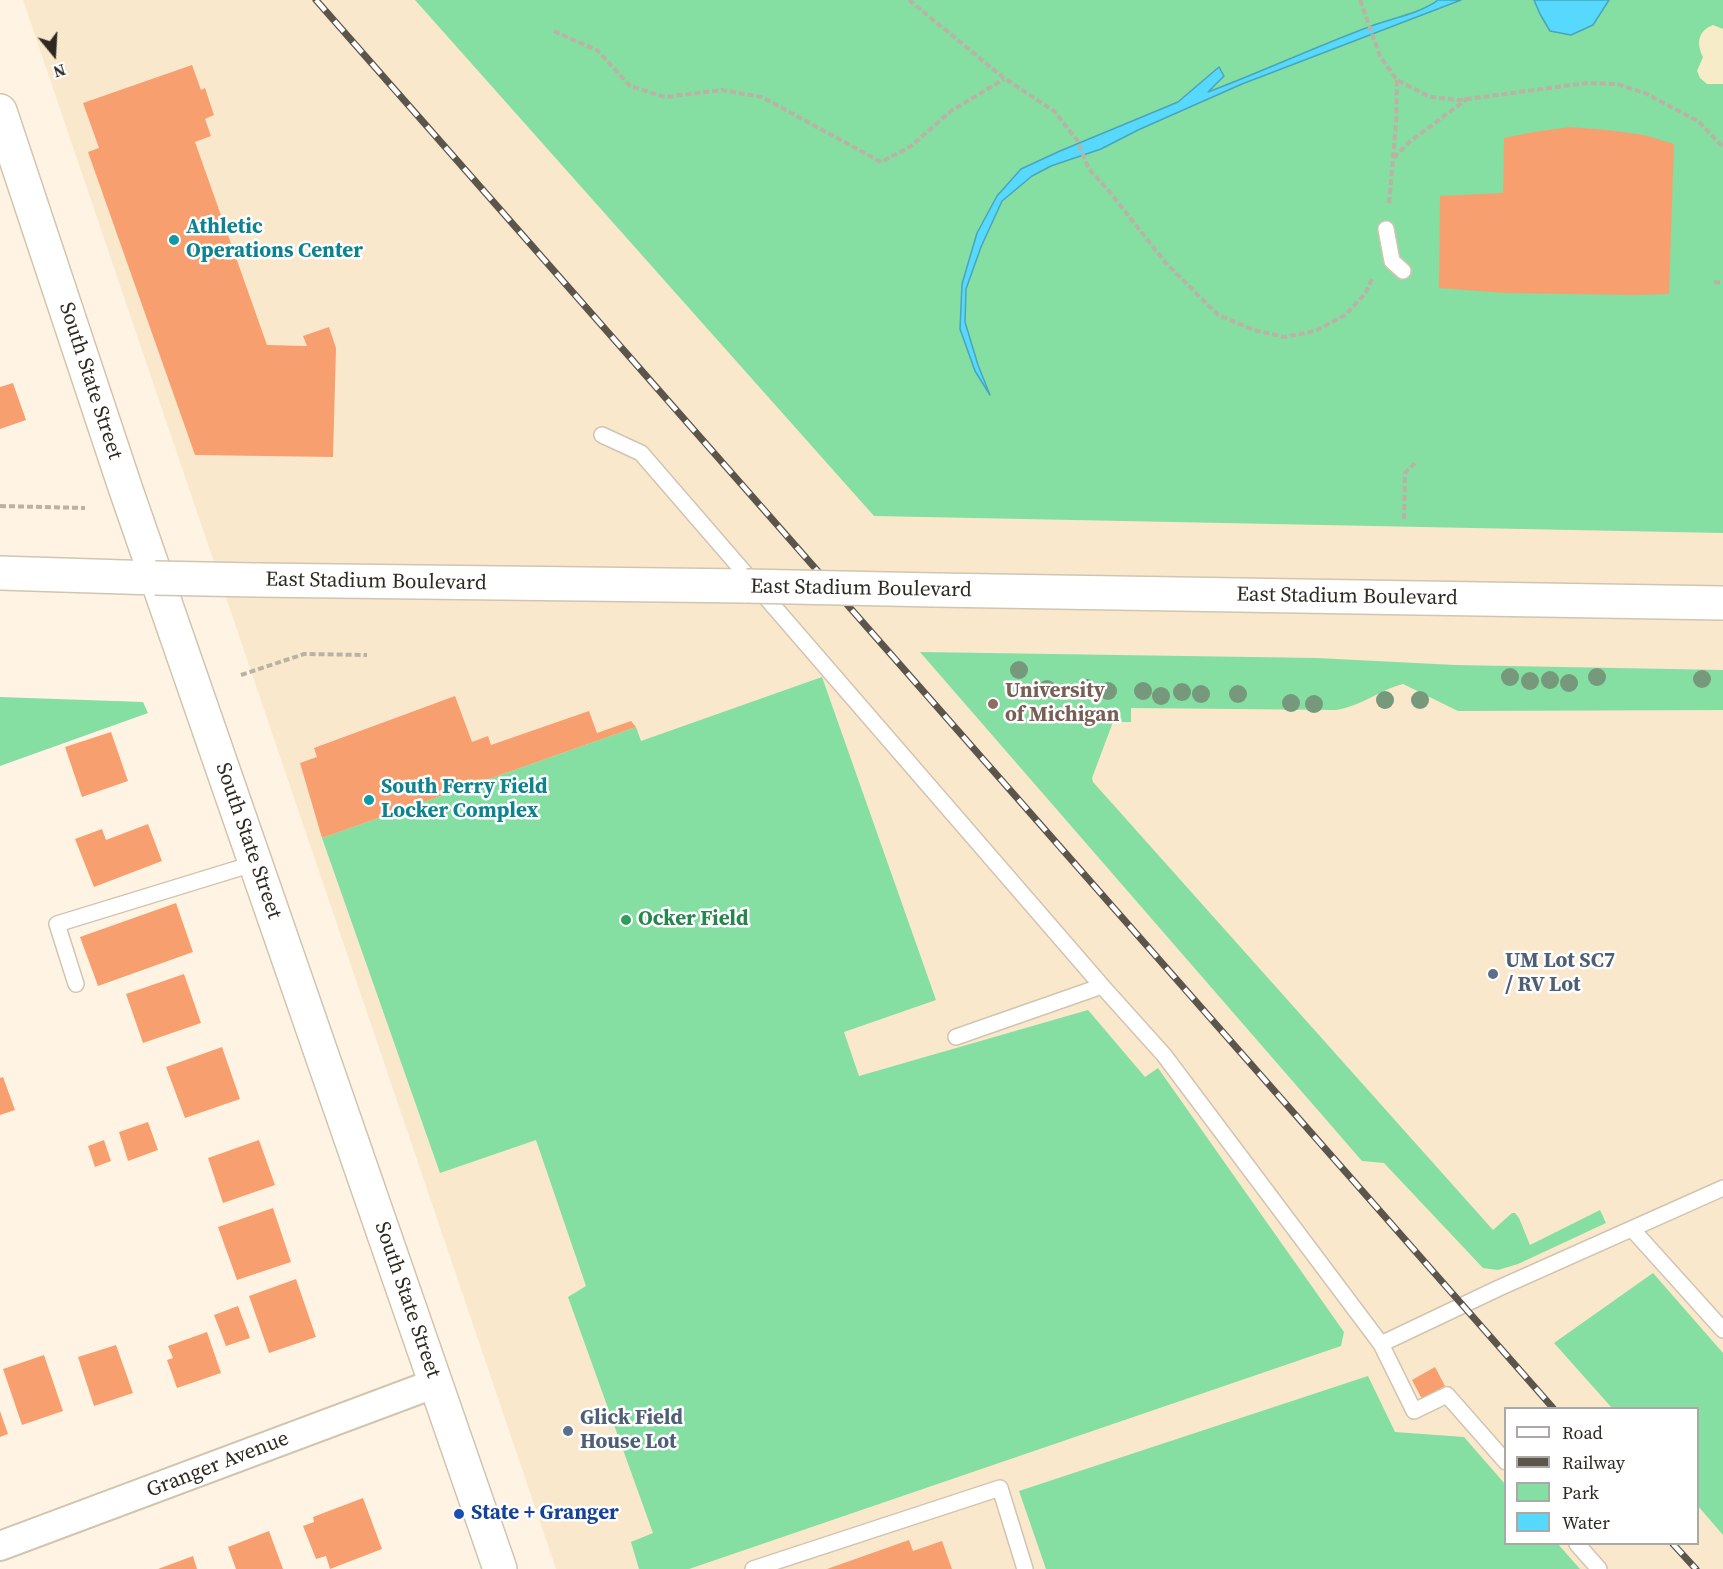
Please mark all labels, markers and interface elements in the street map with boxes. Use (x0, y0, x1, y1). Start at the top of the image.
north arrow (24, 24, 84, 84)
text: N (51, 59, 69, 83)
place label: Athletic Operations Center (186, 215, 363, 265)
marker: Athletic Operations Center (167, 233, 181, 247)
street label: South State Street (53, 299, 127, 463)
street label: East Stadium Boulevard (265, 567, 487, 597)
street label: East Stadium Boulevard (750, 574, 972, 604)
street label: East Stadium Boulevard (1236, 582, 1458, 612)
place label: University of Michigan (1005, 679, 1119, 729)
marker: University of Michigan (986, 697, 1000, 711)
street label: South State Street (209, 760, 287, 922)
place label: South Ferry Field Locker Complex (381, 775, 548, 825)
marker: South Ferry Field Locker Complex (362, 793, 376, 807)
place label: Ocker Field (638, 907, 748, 933)
marker: Ocker Field (619, 913, 633, 927)
place label: UM Lot SC7 / RV Lot (1505, 949, 1615, 999)
marker: UM Lot SC7 / RV Lot (1486, 967, 1500, 981)
street label: South State Street (368, 1219, 446, 1381)
place label: Glick Field House Lot (580, 1406, 683, 1456)
legend (1504, 1407, 1699, 1545)
text: Road (1562, 1420, 1603, 1445)
marker: Glick Field House Lot (561, 1424, 575, 1438)
street label: Granger Avenue (143, 1426, 293, 1504)
text: Railway (1562, 1450, 1625, 1475)
text: Park (1562, 1480, 1599, 1505)
place label: State + Granger (471, 1501, 619, 1527)
marker: State + Granger (452, 1507, 466, 1521)
text: Water (1562, 1510, 1610, 1535)

